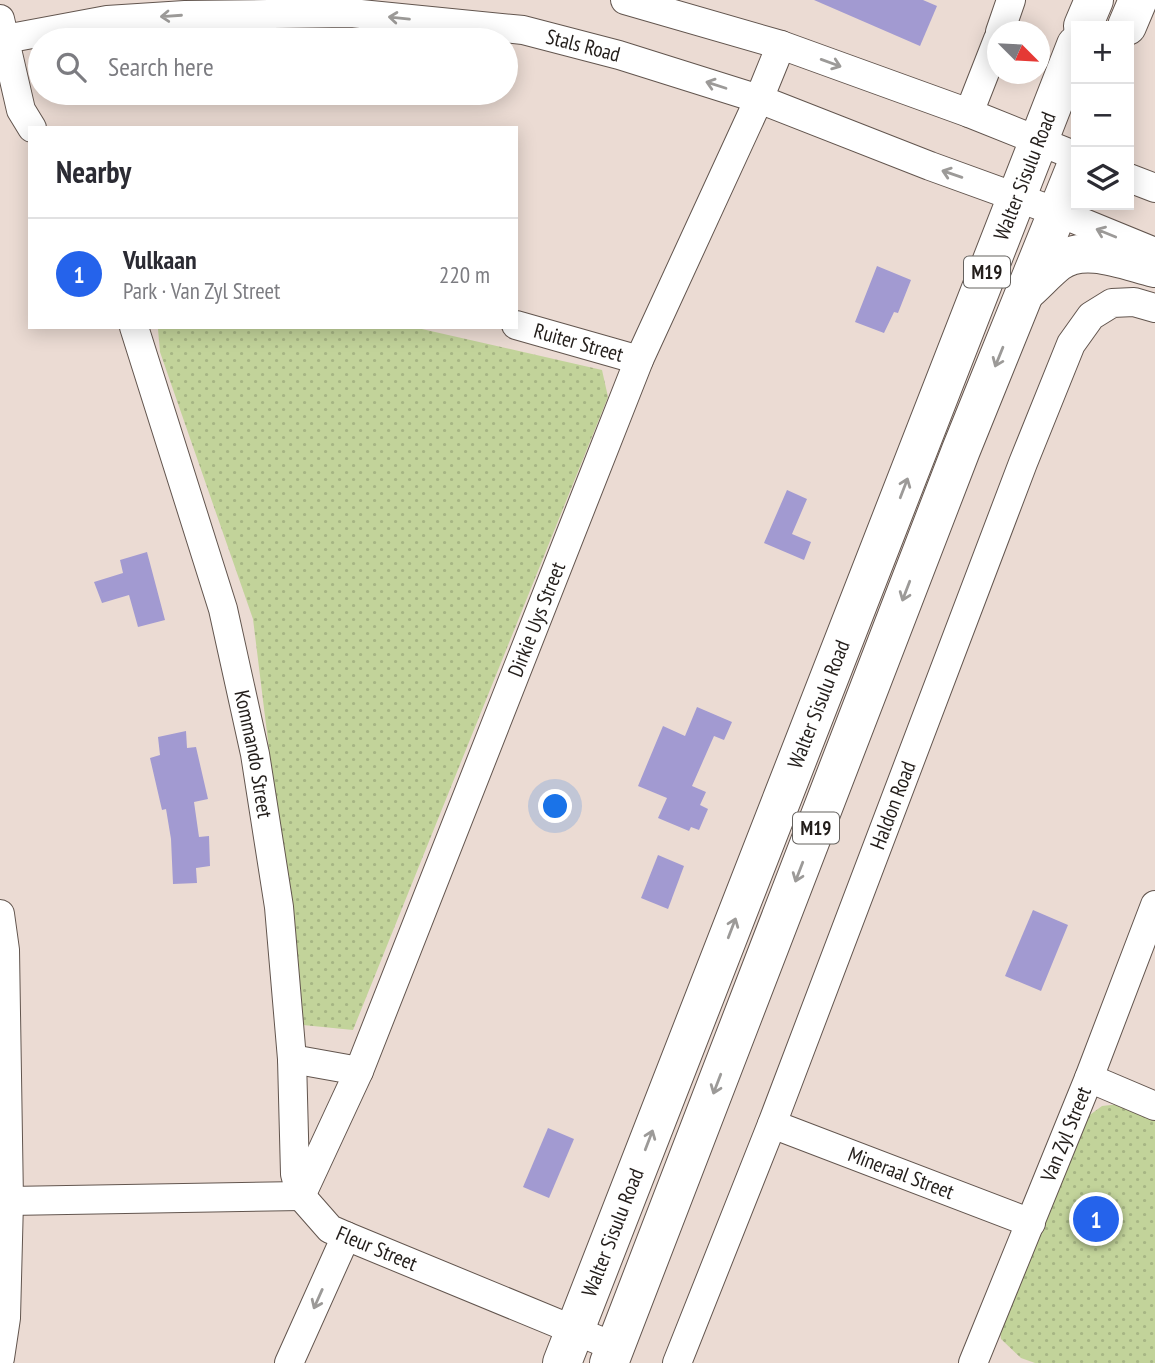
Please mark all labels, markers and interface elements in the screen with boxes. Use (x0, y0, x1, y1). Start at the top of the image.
one-way arrow (161, 10, 183, 23)
one-way arrow (388, 11, 410, 24)
north arrow (987, 21, 1050, 84)
map controls (1071, 21, 1134, 210)
button: + (1071, 21, 1134, 84)
street label: Stals Road (543, 23, 623, 68)
search box (28, 28, 518, 105)
icon: search (52, 48, 90, 86)
text: Search here (108, 50, 214, 83)
one-way arrow (819, 58, 841, 70)
one-way arrow (705, 78, 727, 91)
button: − (1071, 84, 1134, 147)
street label: Walter Sisulu Road (987, 108, 1062, 244)
button: layers (1071, 147, 1134, 210)
text: Nearby (56, 152, 131, 191)
one-way arrow (941, 167, 963, 179)
one-way arrow (1095, 225, 1117, 238)
text: Vulkaan (123, 243, 197, 276)
road number: M19 (964, 256, 1010, 288)
text: 1 (74, 260, 85, 289)
text: 220 m (439, 260, 490, 289)
text: Park · Van Zyl Street (123, 276, 280, 305)
street label: Ruiter Street (531, 317, 627, 368)
one-way arrow (992, 345, 1005, 367)
one-way arrow (898, 477, 911, 499)
street label: Dirkie Uys Street (502, 558, 571, 681)
one-way arrow (899, 580, 912, 601)
street label: Walter Sisulu Road (781, 636, 856, 772)
street label: Kommando Street (228, 687, 279, 820)
street label: Haldon Road (864, 757, 922, 853)
your location (538, 789, 572, 823)
road number: M19 (793, 813, 839, 844)
one-way arrow (791, 860, 804, 882)
one-way arrow (727, 917, 740, 939)
one-way arrow (709, 1073, 722, 1095)
street label: Van Zyl Street (1034, 1082, 1097, 1186)
one-way arrow (644, 1129, 657, 1151)
street label: Mineraal Street (844, 1140, 958, 1205)
street label: Walter Sisulu Road (575, 1164, 650, 1300)
pin: 1 (1073, 1193, 1119, 1245)
street label: Fleur Street (332, 1219, 422, 1277)
one-way arrow (311, 1287, 324, 1309)

